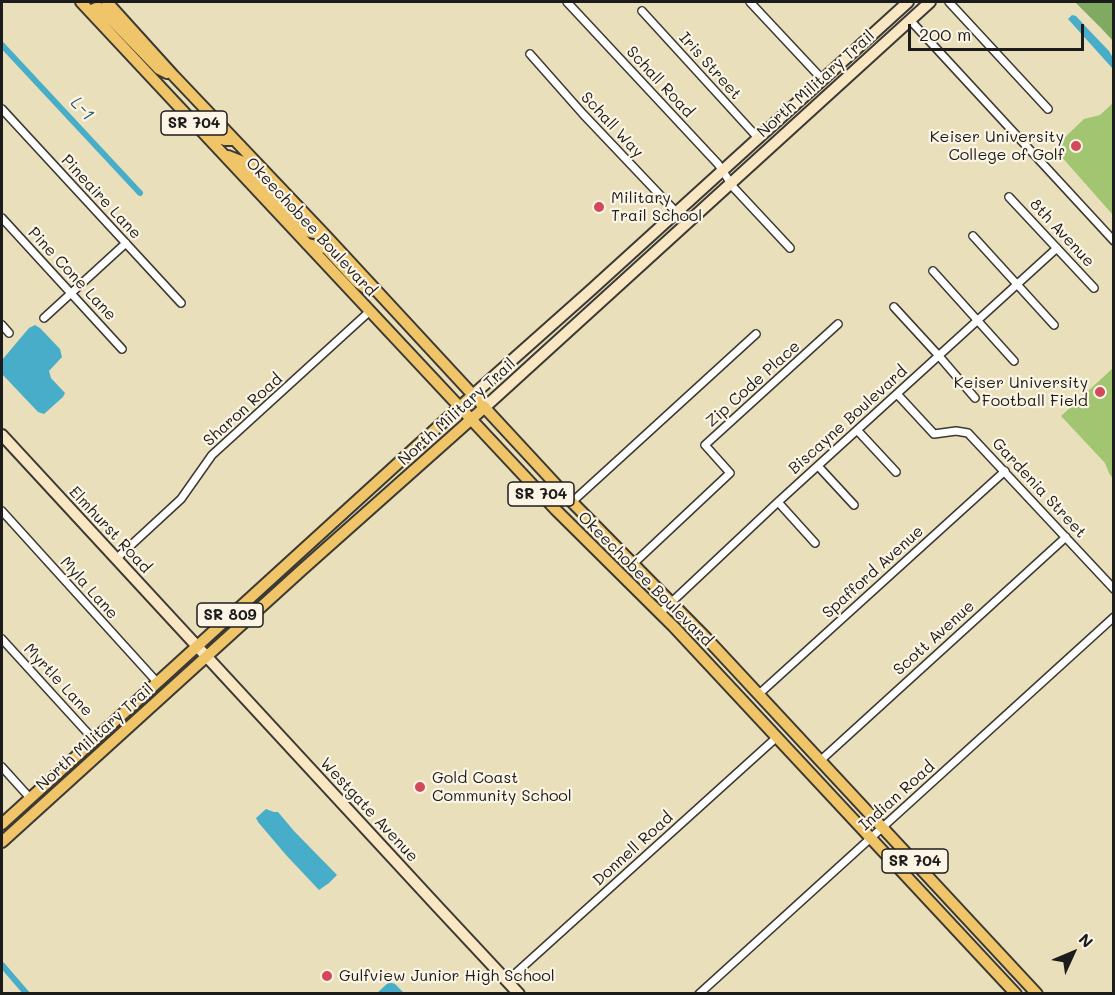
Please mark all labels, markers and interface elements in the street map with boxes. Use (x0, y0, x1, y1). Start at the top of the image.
scale bar (911, 12, 1086, 50)
text: 200 m (919, 22, 971, 46)
street label: North Military Trail (753, 26, 879, 142)
street label: Iris Street (675, 28, 745, 104)
street label: Schall Road (622, 42, 698, 122)
street label: Schall Way (577, 88, 647, 162)
water label: L-1 (66, 92, 98, 126)
road number: SR 704 (161, 111, 227, 135)
place label: Keiser University College of Golf (930, 127, 1064, 165)
marker: Keiser University College of Golf (1069, 139, 1083, 153)
street label: Pineaire Lane (57, 151, 145, 243)
street label: Okeechobee Boulevard (242, 154, 380, 300)
place label: Military Trail School (611, 188, 702, 226)
street label: 8th Avenue (1026, 195, 1098, 271)
marker: Military Trail School (592, 200, 606, 214)
street label: Pine Cone Lane (24, 223, 120, 325)
street label: Zip Code Place (702, 337, 804, 431)
street label: North Military Trail (394, 354, 520, 470)
street label: Biscayne Boulevard (785, 362, 911, 478)
street label: Sharon Road (200, 370, 286, 450)
place label: Keiser University Football Field (954, 373, 1088, 411)
marker: Keiser University Football Field (1093, 385, 1107, 399)
street label: Gardenia Street (988, 434, 1090, 542)
road number: SR 704 (508, 482, 574, 506)
street label: Elmhurst Road (65, 483, 155, 577)
street label: Okeechobee Boulevard (574, 508, 716, 650)
street label: Spafford Avenue (818, 522, 928, 622)
street label: Myla Lane (56, 553, 122, 623)
street label: Scott Avenue (890, 597, 978, 679)
road number: SR 809 (197, 603, 263, 627)
street label: Myrtle Lane (19, 640, 97, 720)
street label: North Military Trail (32, 679, 158, 795)
street label: Westgate Avenue (316, 754, 422, 866)
street label: Indian Road (855, 757, 939, 835)
place label: Gold Coast Community School (432, 768, 572, 806)
marker: Gold Coast Community School (413, 780, 427, 794)
street label: Donnell Road (589, 808, 677, 890)
road number: SR 704 (882, 849, 948, 873)
north arrow (1043, 923, 1103, 983)
text: N (1075, 928, 1098, 952)
place label: Gulfview Junior High School (339, 966, 555, 986)
marker: Gulfview Junior High School (320, 969, 334, 983)

